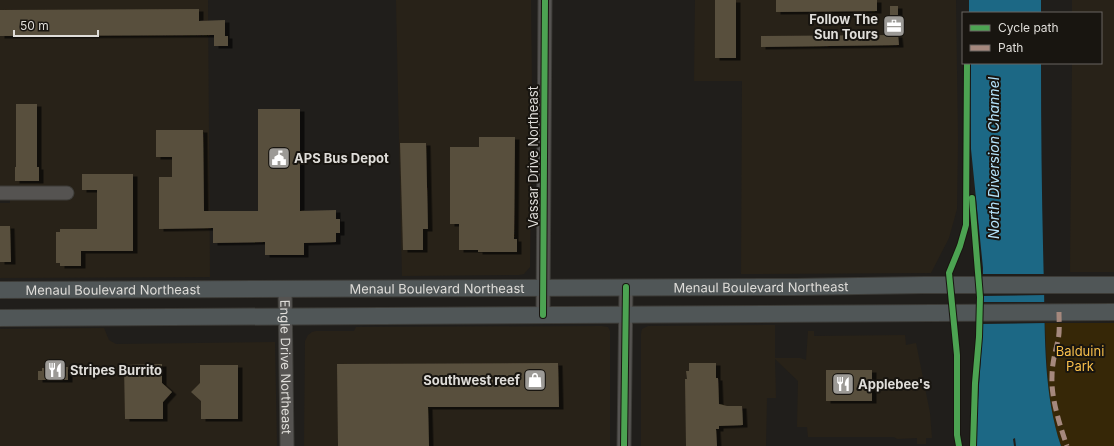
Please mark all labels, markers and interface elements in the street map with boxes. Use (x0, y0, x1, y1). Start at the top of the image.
place label: Follow The Sun Tours (809, 11, 878, 42)
scale bar (14, 12, 98, 38)
legend (962, 12, 1102, 64)
office icon: Follow The Sun Tours (881, 13, 907, 39)
text: 50 m (20, 18, 49, 33)
text: Cycle path (998, 20, 1059, 35)
text: Path (998, 40, 1023, 55)
water label: North Diversion Channel (985, 76, 1002, 239)
street label: Vassar Drive Northeast (525, 86, 541, 228)
public building icon: APS Bus Depot (266, 145, 292, 171)
place label: APS Bus Depot (294, 150, 389, 166)
street label: Menaul Boulevard Northeast (673, 278, 849, 295)
street label: Menaul Boulevard Northeast (349, 280, 525, 297)
street label: Menaul Boulevard Northeast (25, 281, 201, 298)
street label: Engle Drive Northeast (277, 300, 295, 434)
park label: Balduini Park (1056, 343, 1104, 374)
restaurant icon: Stripes Burrito (42, 357, 68, 383)
place label: Stripes Burrito (70, 362, 162, 378)
shop icon: Southwest reef (522, 367, 548, 393)
restaurant icon: Applebee's (830, 371, 856, 397)
place label: Southwest reef (423, 372, 521, 388)
place label: Applebee's (858, 376, 930, 392)

